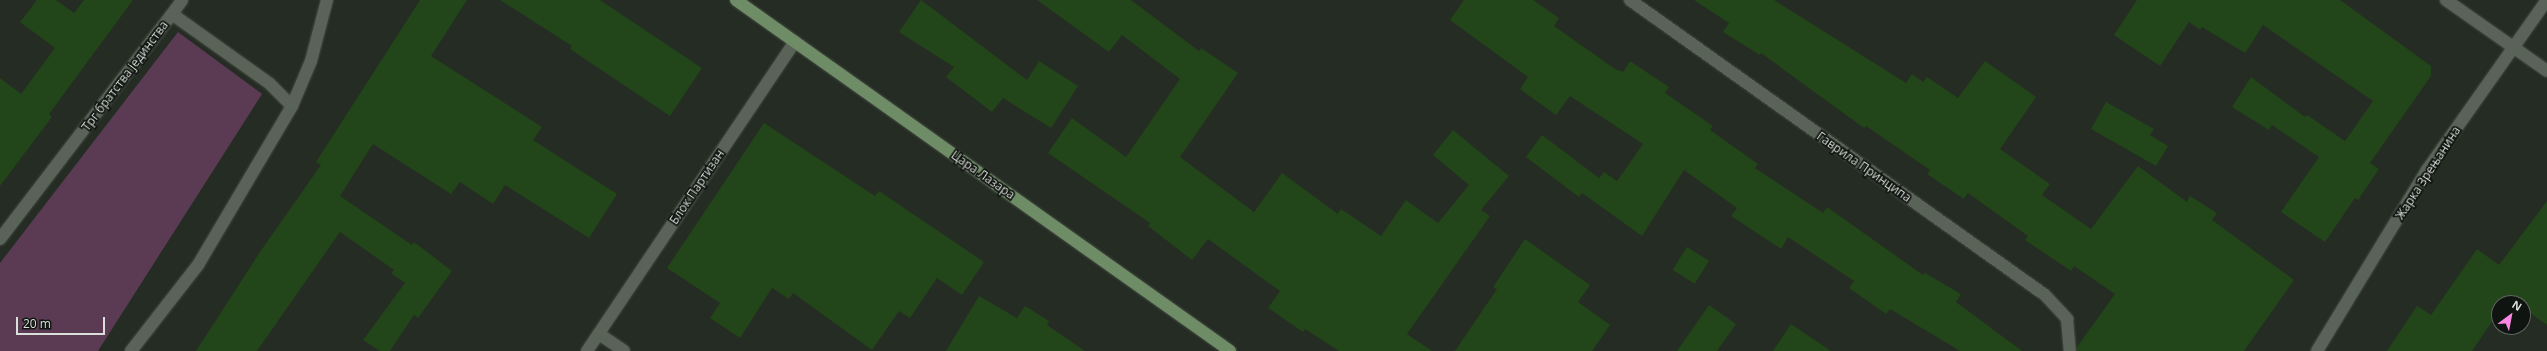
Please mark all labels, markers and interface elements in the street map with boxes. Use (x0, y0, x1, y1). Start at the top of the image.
street label: Трг братства јединства (79, 18, 171, 134)
street label: Жарка Зрењанина (2393, 124, 2463, 222)
street label: Гаврила Принципа (1814, 129, 1914, 205)
street label: Блок Партизан (667, 147, 727, 227)
street label: Цара Лазара (948, 148, 1018, 202)
north arrow (2491, 295, 2531, 335)
text: N (2509, 297, 2525, 314)
scale bar (18, 309, 107, 335)
text: 20 m (23, 315, 51, 332)

